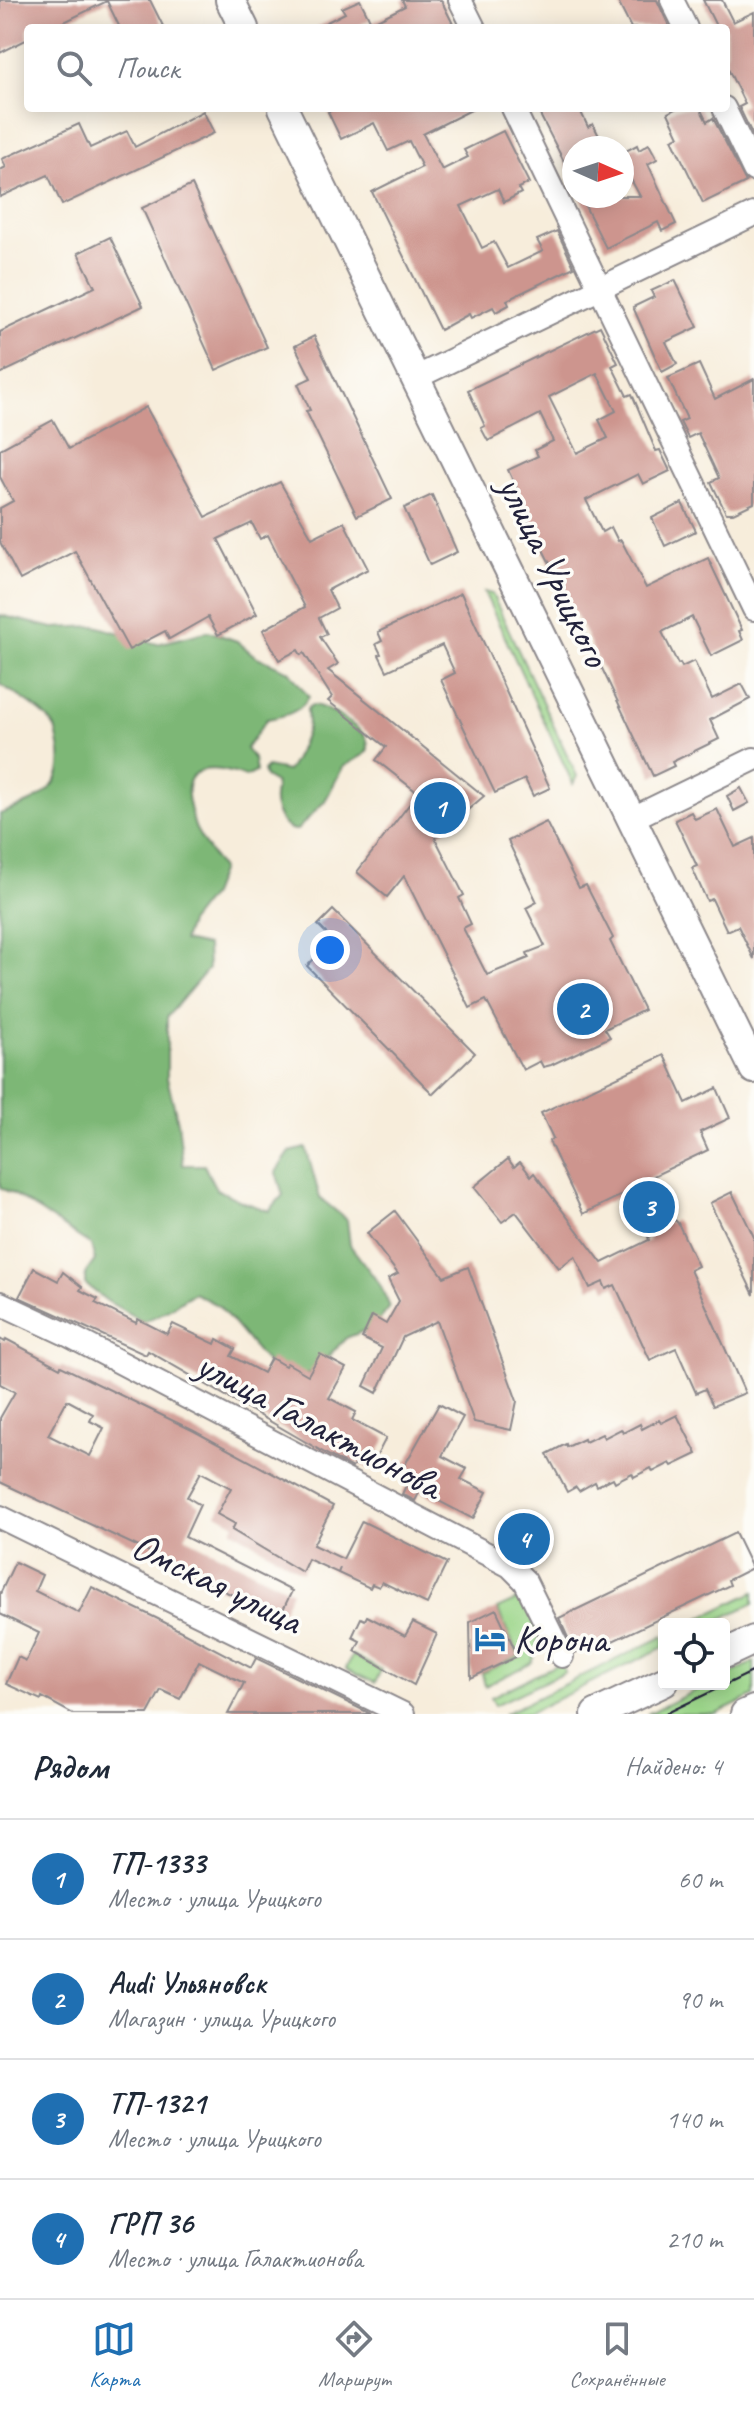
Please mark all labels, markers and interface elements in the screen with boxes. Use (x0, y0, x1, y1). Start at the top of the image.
search box (24, 24, 730, 112)
icon: search (52, 46, 96, 90)
text: Поиск (116, 49, 179, 87)
north arrow (562, 136, 634, 208)
street label: улица Урицкого (486, 466, 622, 676)
pin: 1 (414, 778, 466, 838)
your location (310, 930, 350, 970)
pin: 2 (557, 979, 609, 1039)
pin: 3 (623, 1177, 675, 1237)
street label: улица Галактионова (186, 1339, 453, 1512)
pin: 4 (498, 1509, 550, 1569)
street label: Омская улица (124, 1520, 313, 1647)
place label: Корона (514, 1614, 611, 1664)
map controls (658, 1618, 730, 1690)
button: locate (658, 1618, 730, 1690)
hotel icon: Корона (473, 1622, 507, 1656)
text: Рядом (32, 1745, 108, 1788)
text: Найдено: 4 (625, 1750, 722, 1783)
text: ТП-1333 (108, 1844, 205, 1882)
text: 1 (52, 1863, 64, 1896)
text: 60 m (678, 1863, 722, 1896)
text: Место · улица Урицкого (108, 1882, 321, 1915)
text: Audi Ульяновск (108, 1964, 266, 2002)
text: 2 (52, 1983, 64, 2016)
text: 90 m (678, 1983, 722, 2016)
text: Магазин · улица Урицкого (108, 2002, 335, 2035)
text: ТП-1321 (108, 2084, 205, 2122)
text: 3 (52, 2103, 64, 2136)
text: 140 m (666, 2103, 722, 2136)
text: Место · улица Урицкого (108, 2122, 321, 2155)
text: ГРП 36 (108, 2204, 193, 2242)
text: 4 (52, 2223, 64, 2256)
text: 210 m (666, 2223, 722, 2256)
text: Место · улица Галактионова (108, 2242, 363, 2275)
tab: Карта (89, 2317, 140, 2393)
tab: Маршрут (318, 2317, 391, 2393)
tab: Сохранённые (569, 2317, 665, 2393)

